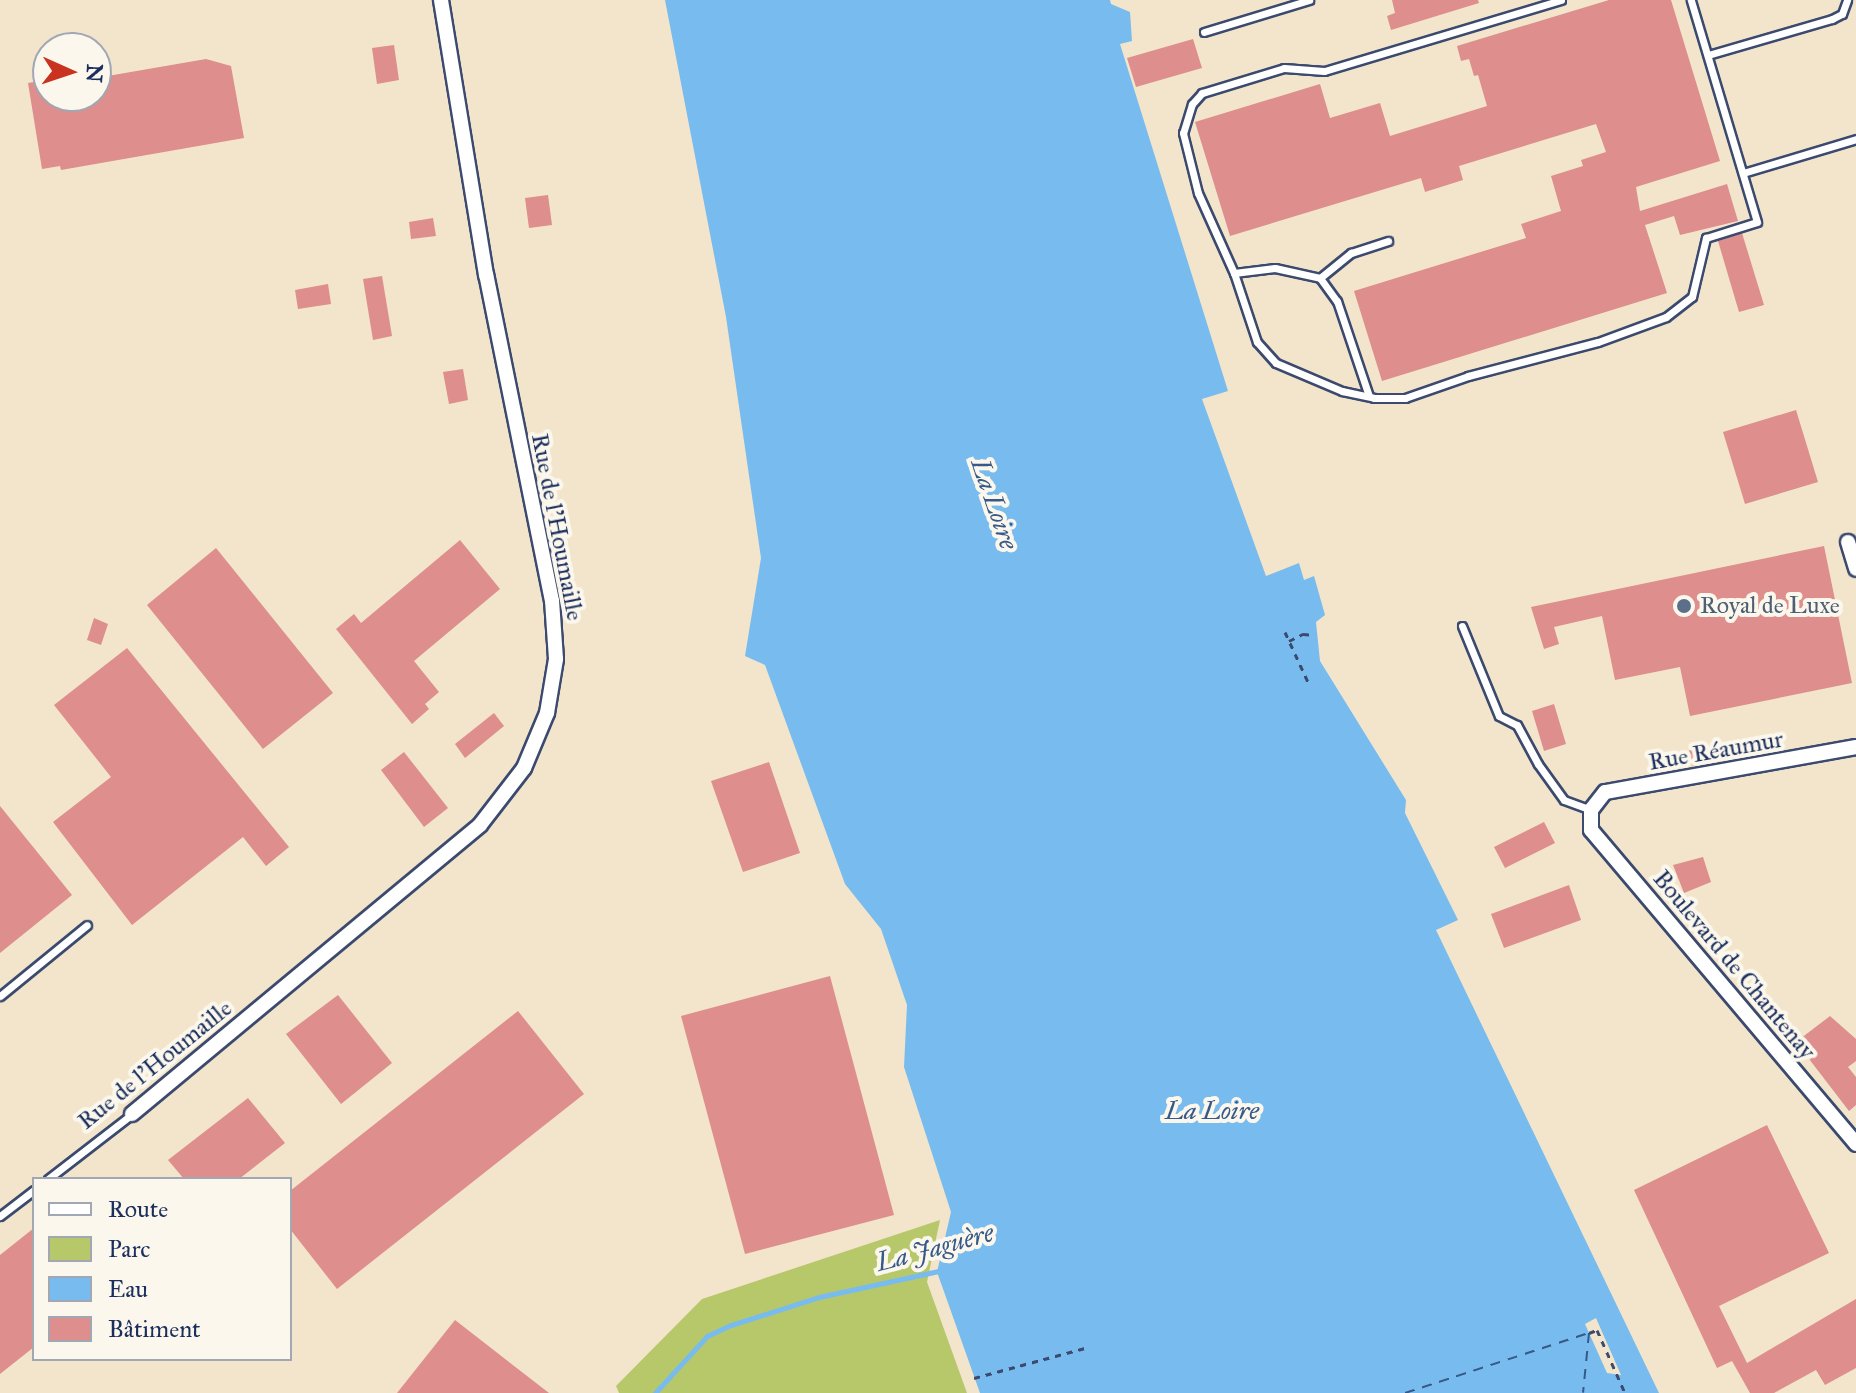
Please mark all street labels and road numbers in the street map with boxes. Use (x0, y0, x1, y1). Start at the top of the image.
street label: Rue de l'Houmaille (525, 431, 589, 623)
street label: Rue Réaumur (1646, 725, 1786, 777)
street label: Boulevard de Chantenay (1647, 865, 1821, 1065)
street label: Rue de l'Houmaille (72, 994, 238, 1136)

